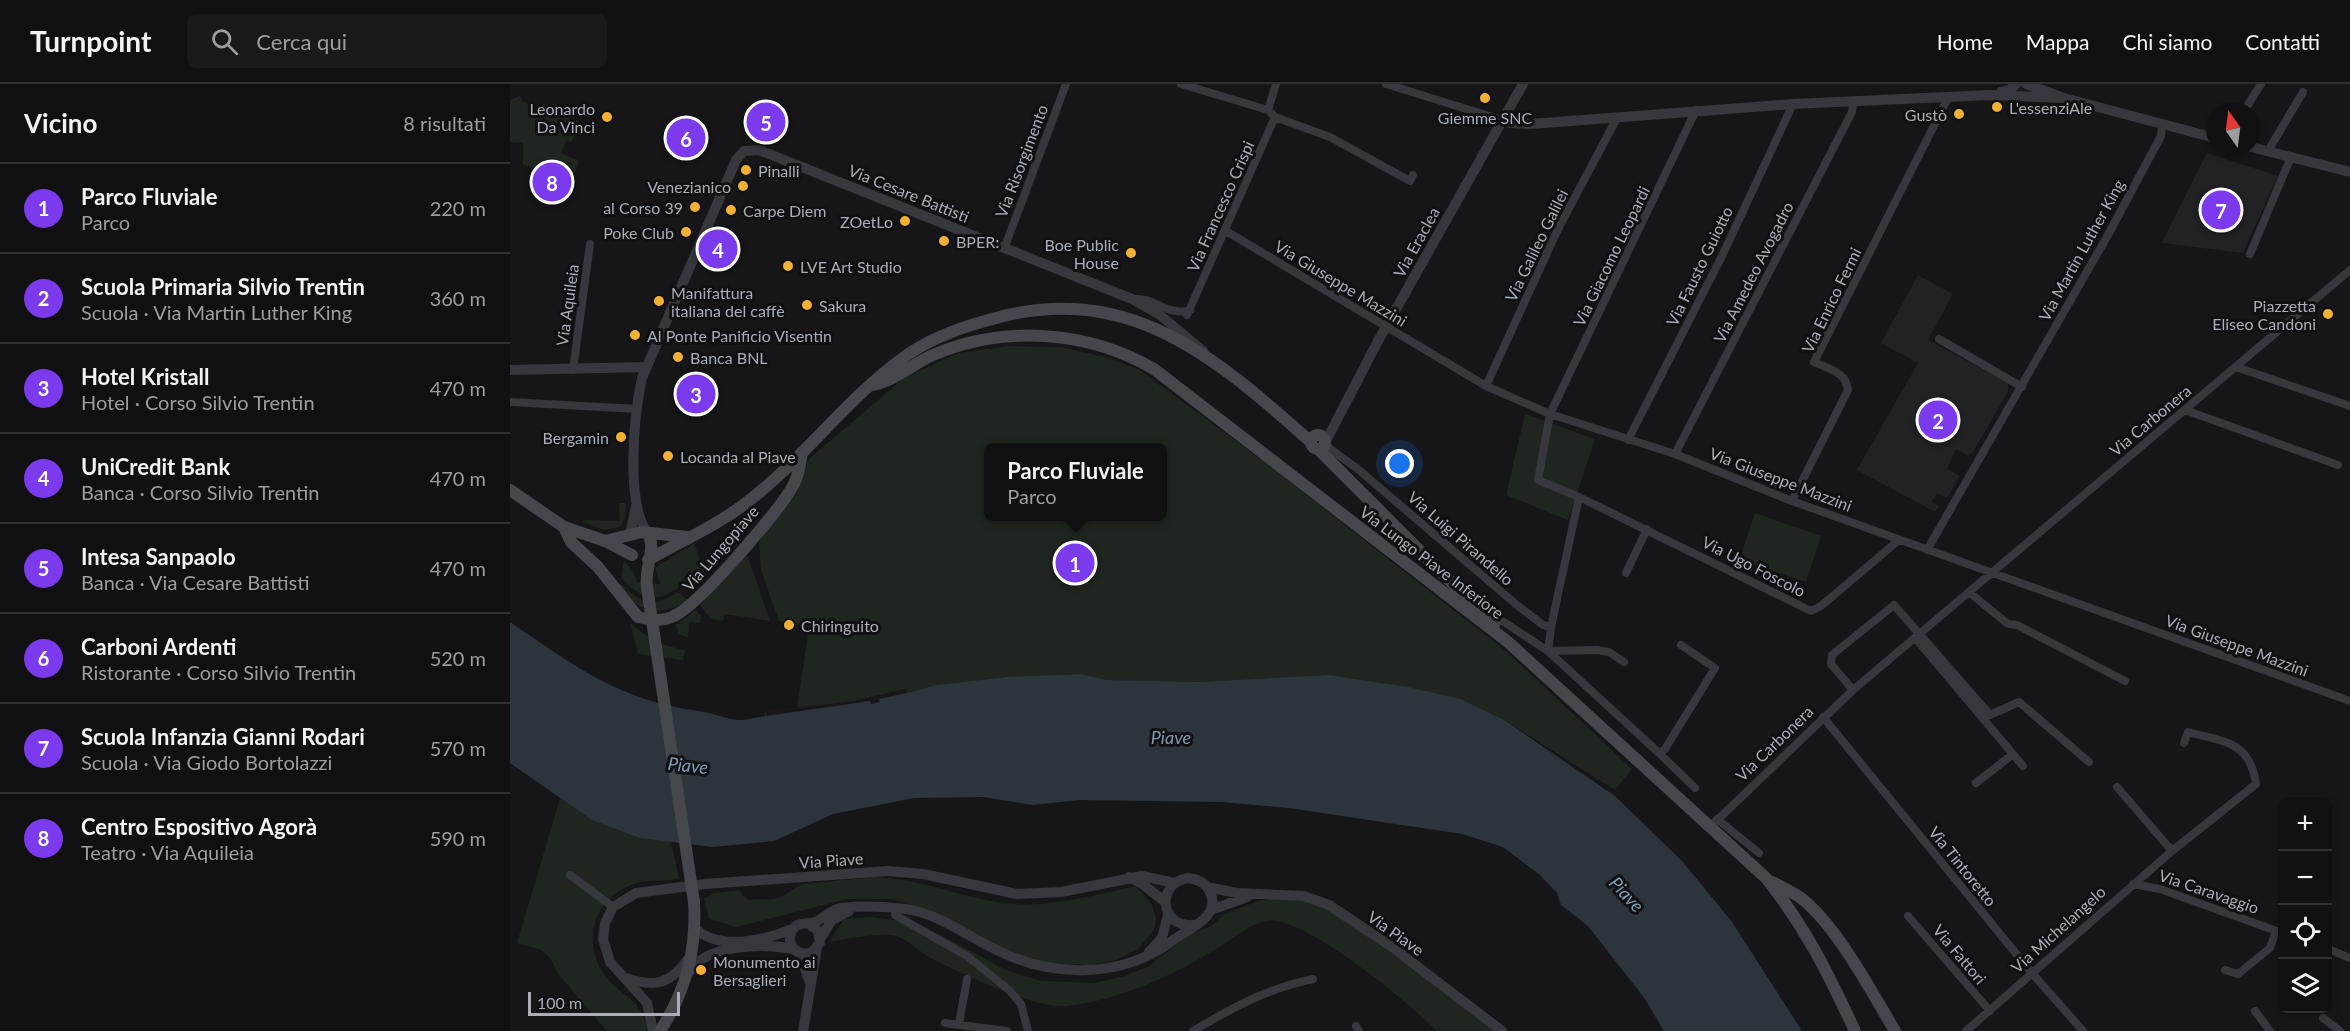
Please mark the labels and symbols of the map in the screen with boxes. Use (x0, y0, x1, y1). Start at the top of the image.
marker: Giemme SNC (1478, 91, 1492, 105)
place label: L'essenziAle (2009, 98, 2092, 117)
place label: Leonardo Da Vinci (529, 99, 595, 136)
pin: 5 (746, 99, 786, 144)
marker: L'essenziAle (1990, 100, 2004, 114)
street label: Via Risorgimento (991, 102, 1051, 220)
north arrow (2206, 102, 2260, 156)
place label: Gustò (1905, 105, 1947, 124)
marker: Gustò (1952, 107, 1966, 121)
place label: Giemme SNC (1438, 108, 1532, 127)
marker: Leonardo Da Vinci (600, 110, 614, 124)
pin: 6 (666, 116, 705, 160)
street label: Via Francesco Crispi (1183, 138, 1257, 274)
pin: 8 (532, 160, 572, 204)
street label: Via Cesare Battisti (846, 160, 972, 226)
place label: Pinalli (758, 161, 800, 180)
marker: Pinalli (739, 163, 753, 177)
street label: Via Martin Luther King (2034, 176, 2128, 324)
place label: Venezianico (647, 177, 731, 196)
marker: Venezianico (736, 179, 750, 193)
street label: Via Giacomo Leopardi (1569, 183, 1653, 329)
street label: Via Galileo Galilei (1501, 186, 1571, 304)
pin: 7 (2202, 188, 2240, 232)
place label: al Corso 39 (603, 198, 683, 217)
street label: Via Amedeo Avogadro (1709, 198, 1797, 346)
marker: al Corso 39 (688, 200, 702, 214)
place label: Carpe Diem (743, 201, 826, 220)
marker: Carpe Diem (724, 203, 738, 217)
street label: Via Fausto Guiotto (1662, 203, 1736, 329)
street label: Via Eraclea (1389, 204, 1443, 280)
place label: ZOetLo (840, 212, 893, 231)
marker: ZOetLo (898, 214, 912, 228)
place label: Poke Club (603, 223, 674, 242)
marker: Poke Club (679, 225, 693, 239)
pin: 4 (698, 226, 738, 272)
place label: BPER: (956, 232, 999, 251)
marker: BPER: (937, 234, 951, 248)
place label: Boe Public House (1044, 235, 1119, 272)
street label: Via Giuseppe Mazzini (1272, 236, 1410, 330)
street label: Via Enrico Fermi (1797, 244, 1865, 356)
marker: Boe Public House (1124, 246, 1138, 260)
place label: LVE Art Studio (800, 257, 902, 276)
marker: LVE Art Studio (781, 259, 795, 273)
street label: Via Aquileia (552, 263, 582, 347)
place label: Manifattura italiana del caffè (671, 283, 785, 320)
marker: Manifattura italiana del caffè (652, 294, 666, 308)
place label: Sakura (819, 296, 866, 315)
place label: Piazzetta Eliseo Candoni (2212, 296, 2316, 333)
marker: Sakura (800, 298, 814, 312)
marker: Piazzetta Eliseo Candoni (2321, 307, 2335, 321)
place label: Al Ponte Panificio Visentin (647, 326, 832, 345)
marker: Al Ponte Panificio Visentin (628, 328, 642, 342)
place label: Banca BNL (690, 348, 768, 367)
marker: Banca BNL (671, 350, 685, 364)
pin: 3 (676, 372, 716, 416)
street label: Via Carbonera (2105, 381, 2195, 459)
pin: 2 (1918, 398, 1958, 442)
place label: Bergamin (542, 428, 609, 447)
marker: Bergamin (614, 430, 628, 444)
street label: Via Giuseppe Mazzini (1707, 443, 1855, 515)
place label: Locanda al Piave (680, 447, 796, 466)
marker: Locanda al Piave (661, 449, 675, 463)
your location (1385, 449, 1414, 478)
street label: Via Luigi Pirandello (1404, 487, 1518, 589)
street label: Via Lungopiave (678, 502, 762, 594)
street label: Via Lungo Piave Inferiore (1356, 502, 1508, 622)
street label: Via Ugo Foscolo (1699, 532, 1809, 600)
pin: 1 (1056, 540, 1094, 586)
street label: Via Giuseppe Mazzini (2163, 610, 2311, 680)
place label: Chiringuito (801, 616, 879, 635)
marker: Chiringuito (782, 618, 796, 632)
street label: Via Carbonera (1731, 701, 1817, 785)
water label: Piave (1151, 726, 1191, 748)
water label: Piave (667, 752, 709, 778)
street label: Via Tintoretto (1925, 822, 2001, 910)
street label: Via Piave (798, 848, 864, 872)
street label: Via Caravaggio (2157, 865, 2261, 917)
water label: Piave (1605, 872, 1649, 916)
street label: Via Michelangelo (2007, 882, 2109, 976)
street label: Via Piave (1364, 907, 1428, 959)
street label: Via Fattori (1930, 920, 1990, 988)
place label: Monumento ai Bersaglieri (713, 952, 816, 989)
marker: Monumento ai Bersaglieri (694, 963, 708, 977)
scale bar (528, 989, 680, 1016)

